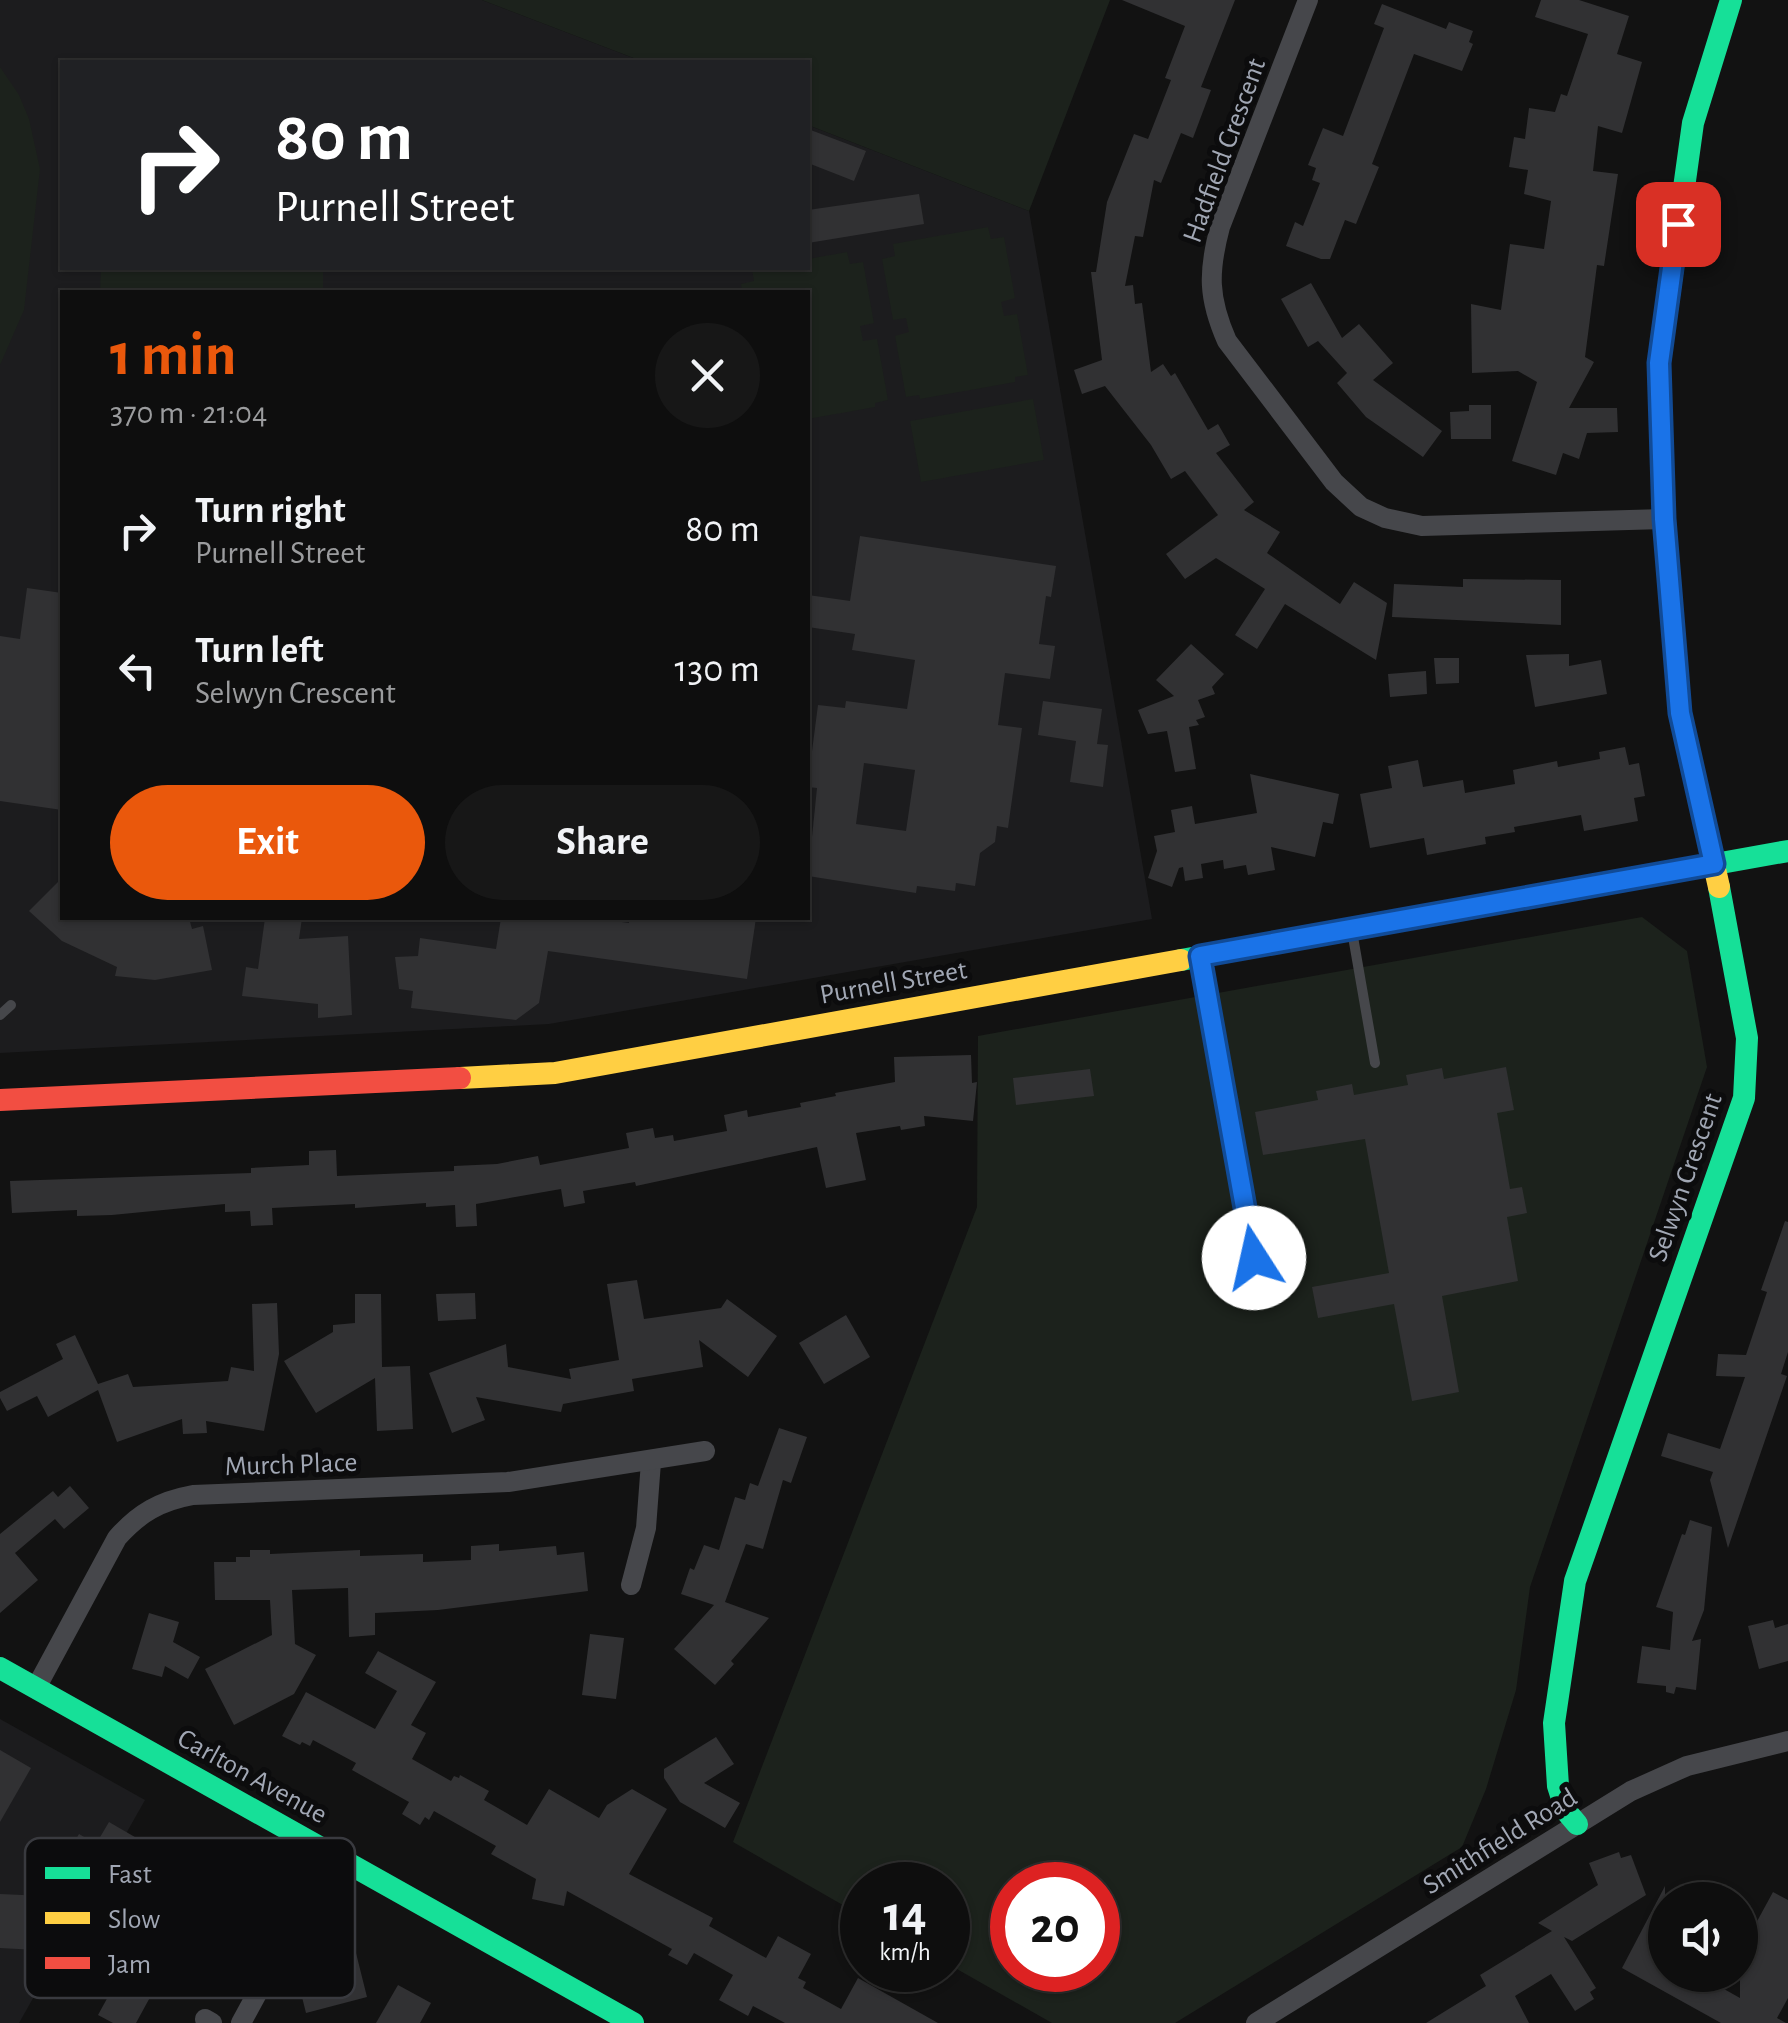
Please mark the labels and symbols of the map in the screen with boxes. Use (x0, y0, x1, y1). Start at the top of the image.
street label: Hadfield Crescent (1179, 55, 1271, 247)
pin (1636, 182, 1721, 267)
street label: Purnell Street (818, 956, 969, 1010)
street label: Selwyn Crescent (1644, 1090, 1728, 1265)
position arrow (1202, 1206, 1306, 1310)
street label: Murch Place (224, 1449, 358, 1481)
street label: Carlton Avenue (173, 1724, 331, 1829)
street label: Smithfield Road (1418, 1783, 1582, 1900)
legend (25, 1838, 355, 1998)
text: Fast (108, 1861, 152, 1889)
speed limit sign: 20 (990, 1862, 1120, 1992)
text: Slow (108, 1906, 160, 1934)
text: Jam (108, 1951, 151, 1979)

